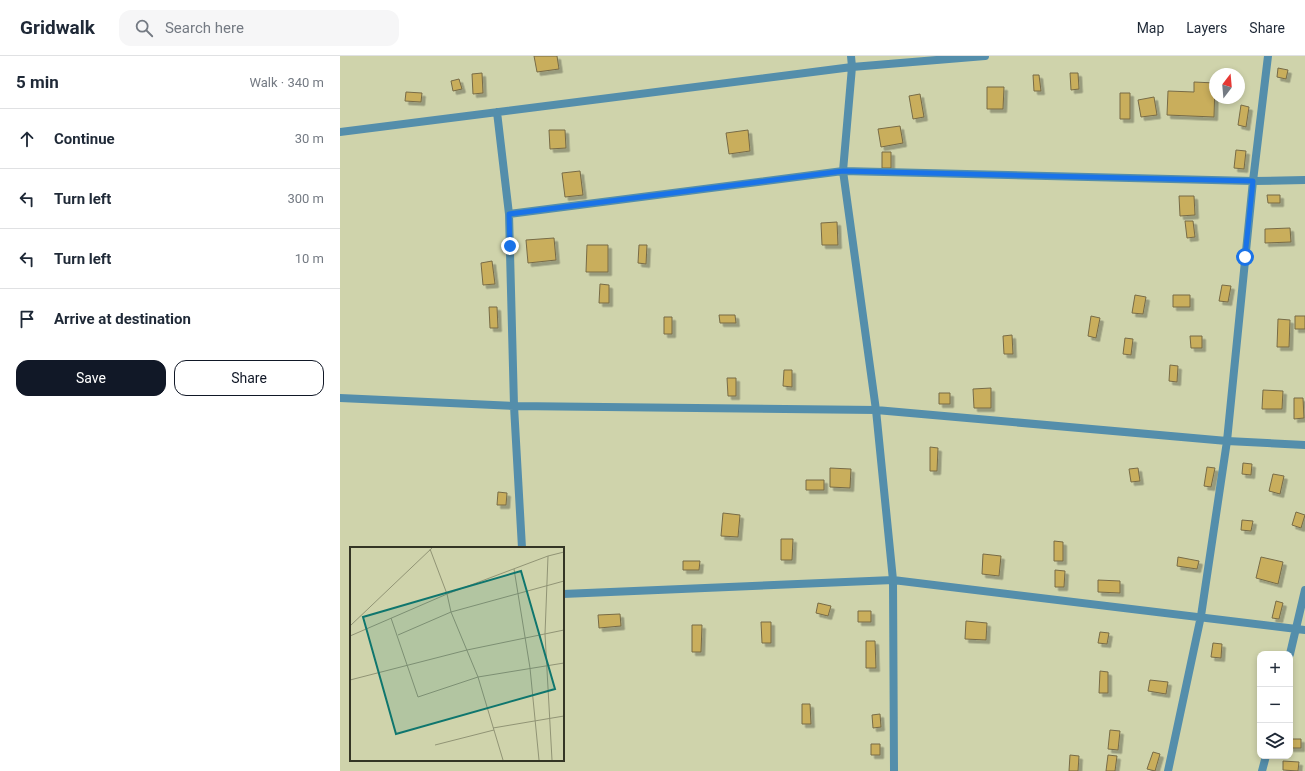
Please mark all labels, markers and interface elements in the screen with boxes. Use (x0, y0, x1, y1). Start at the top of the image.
search box (119, 10, 399, 46)
text: Gridwalk (20, 16, 95, 39)
icon: search (133, 17, 155, 39)
text: Search here (165, 19, 244, 37)
text: Map (1137, 20, 1164, 36)
text: Layers (1186, 20, 1227, 36)
text: Share (1249, 20, 1285, 36)
north arrow (1209, 68, 1245, 104)
text: 5 min (16, 72, 59, 92)
text: Walk · 340 m (249, 75, 324, 90)
icon: ahead (16, 128, 38, 150)
text: Continue (54, 130, 115, 148)
text: 30 m (295, 131, 324, 146)
icon: left (16, 188, 38, 210)
text: Turn left (54, 190, 111, 208)
text: 300 m (287, 191, 324, 206)
route end (501, 237, 519, 255)
icon: left (16, 248, 38, 270)
route start (1236, 248, 1254, 266)
text: Turn left (54, 250, 111, 268)
text: 10 m (295, 251, 324, 266)
icon: arrive (16, 308, 38, 330)
text: Arrive at destination (54, 310, 191, 328)
button: Save (16, 360, 166, 396)
button: Share (174, 360, 324, 396)
inset map (350, 547, 564, 761)
map controls (1257, 651, 1293, 759)
button: + (1257, 651, 1293, 687)
button: − (1257, 687, 1293, 723)
button: layers (1257, 723, 1293, 759)

